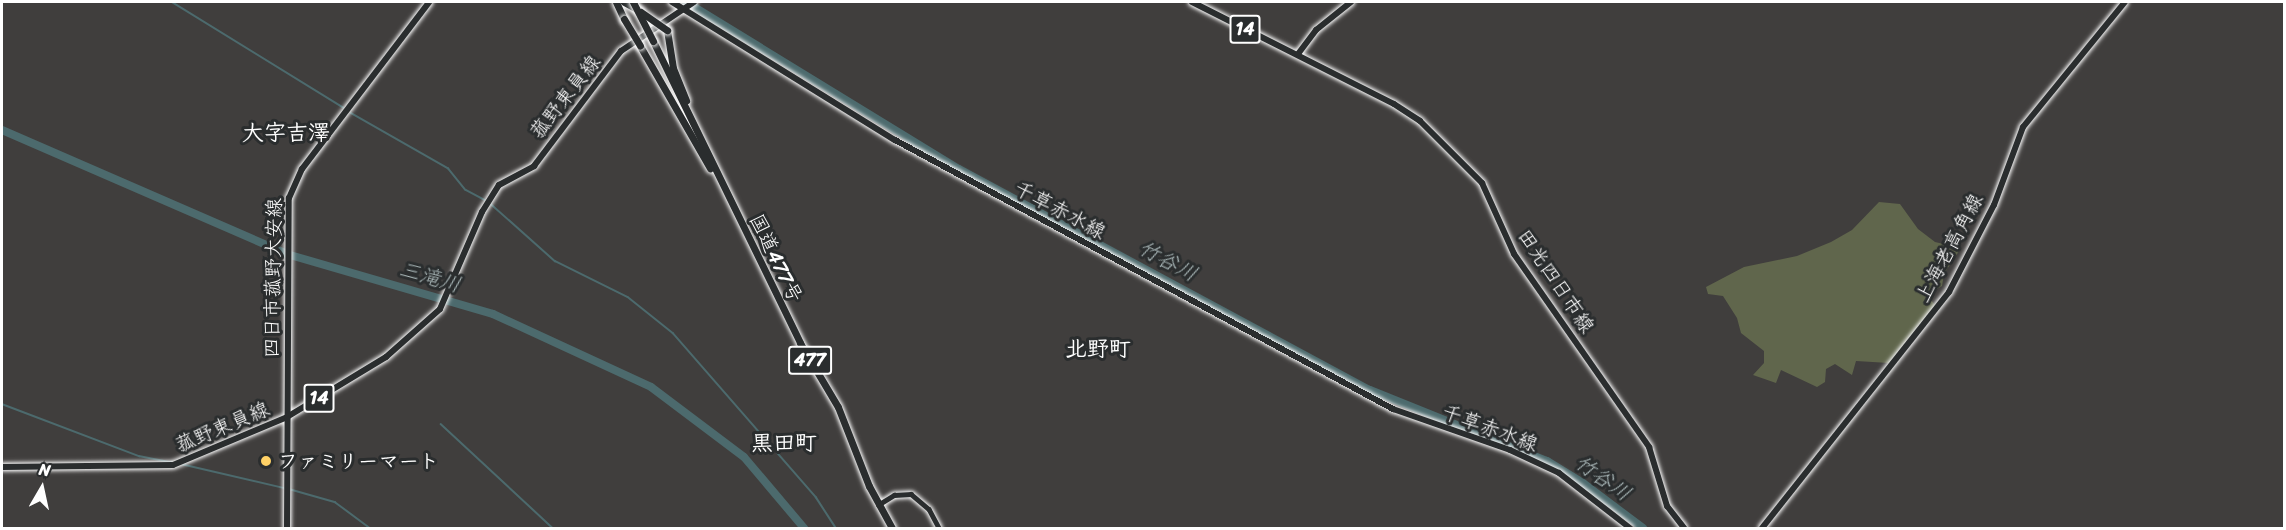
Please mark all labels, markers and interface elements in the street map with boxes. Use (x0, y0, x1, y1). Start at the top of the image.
road number: 14 (1228, 14, 1262, 44)
street label: 菰野東員線 (525, 50, 605, 144)
district label: 大字吉澤 (242, 120, 330, 146)
street label: 千草赤水線 (1010, 176, 1110, 244)
street label: 上海老高角線 (1910, 189, 1988, 307)
street label: 四日市菰野大安線 (260, 198, 286, 358)
street label: 国道477号 (744, 210, 808, 306)
street label: 田光四日市線 (1513, 225, 1599, 337)
water label: 竹谷川 (1134, 235, 1202, 287)
water label: 三滝川 (396, 256, 464, 298)
district label: 北野町 (1065, 336, 1131, 362)
road number: 477 (788, 345, 832, 375)
road number: 14 (302, 383, 336, 413)
street label: 菰野東員線 (171, 396, 273, 458)
street label: 千草赤水線 (1439, 400, 1541, 456)
district label: 黒田町 (751, 430, 817, 456)
place label: ファミリーマート (278, 449, 438, 473)
water label: 竹谷川 (1570, 450, 1636, 506)
marker: ファミリーマート (259, 454, 273, 468)
text: N (37, 455, 53, 485)
north arrow (12, 458, 72, 518)

